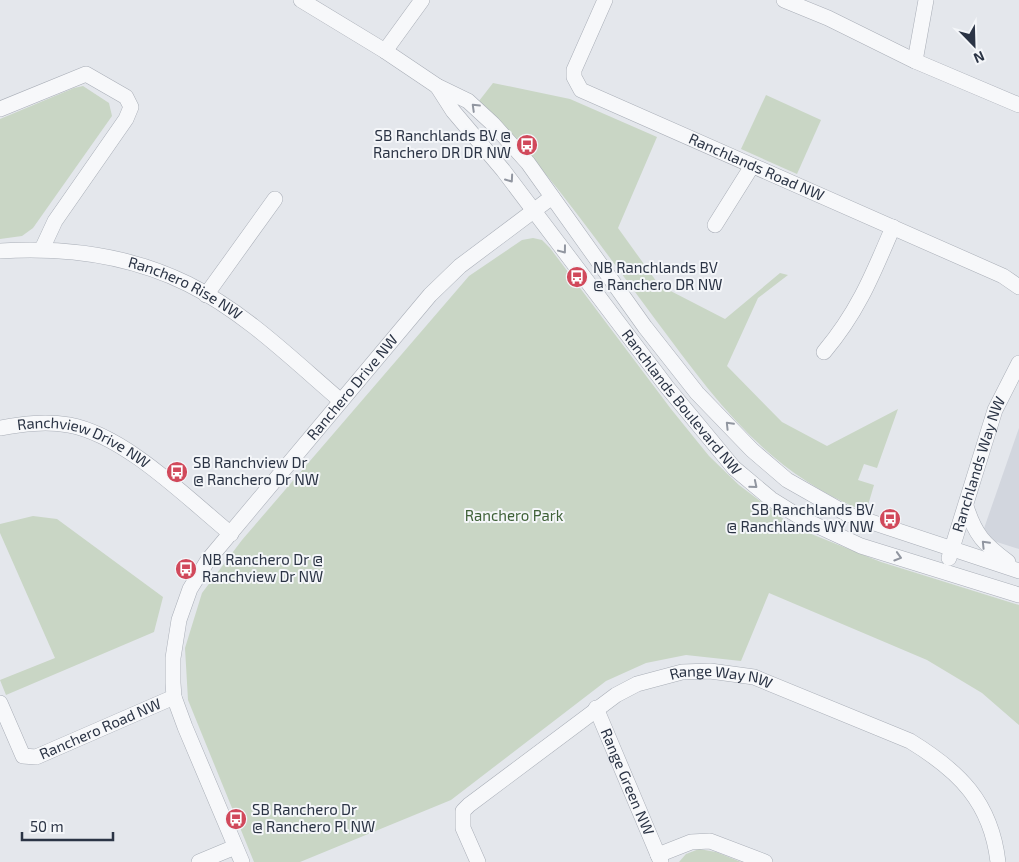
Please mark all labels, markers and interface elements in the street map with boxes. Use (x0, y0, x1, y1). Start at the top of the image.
north arrow (949, 20, 999, 70)
text: N (971, 48, 987, 67)
one-way arrow (472, 104, 481, 113)
place label: SB Ranchlands BV @ Ranchero DR DR NW (373, 126, 511, 161)
street label: Ranchlands Road NW (686, 129, 827, 204)
bus stop icon: SB Ranchlands BV @ Ranchero DR DR NW (515, 133, 539, 157)
one-way arrow (504, 174, 513, 183)
one-way arrow (557, 244, 566, 254)
street label: Ranchero Rise NW (126, 252, 246, 323)
place label: NB Ranchlands BV @ Ranchero DR NW (593, 258, 723, 293)
bus stop icon: NB Ranchlands BV @ Ranchero DR NW (565, 265, 589, 289)
street label: Ranchlands Boulevard NW (619, 325, 746, 478)
street label: Ranchero Drive NW (302, 331, 401, 443)
street label: Ranchlands Way NW (948, 393, 1008, 534)
street label: Ranchview Drive NW (16, 413, 154, 471)
one-way arrow (726, 422, 735, 431)
place label: SB Ranchview Dr @ Ranchero Dr NW (193, 453, 319, 488)
bus stop icon: SB Ranchview Dr @ Ranchero Dr NW (165, 460, 189, 484)
one-way arrow (748, 479, 757, 488)
place label: SB Ranchlands BV @ Ranchlands WY NW (726, 500, 874, 535)
park label: Ranchero Park (465, 506, 564, 524)
bus stop icon: SB Ranchlands BV @ Ranchlands WY NW (878, 507, 902, 531)
one-way arrow (982, 540, 991, 549)
place label: NB Ranchero Dr @ Ranchview Dr NW (202, 550, 323, 585)
one-way arrow (893, 552, 901, 562)
bus stop icon: NB Ranchero Dr @ Ranchview Dr NW (174, 557, 198, 581)
street label: Range Way NW (667, 661, 775, 692)
street label: Ranchero Road NW (36, 694, 164, 762)
street label: Range Green NW (598, 725, 659, 837)
place label: SB Ranchero Dr @ Ranchero Pl NW (252, 800, 375, 835)
bus stop icon: SB Ranchero Dr @ Ranchero Pl NW (224, 807, 248, 831)
scale bar (22, 810, 114, 842)
text: 50 m (30, 817, 64, 835)

